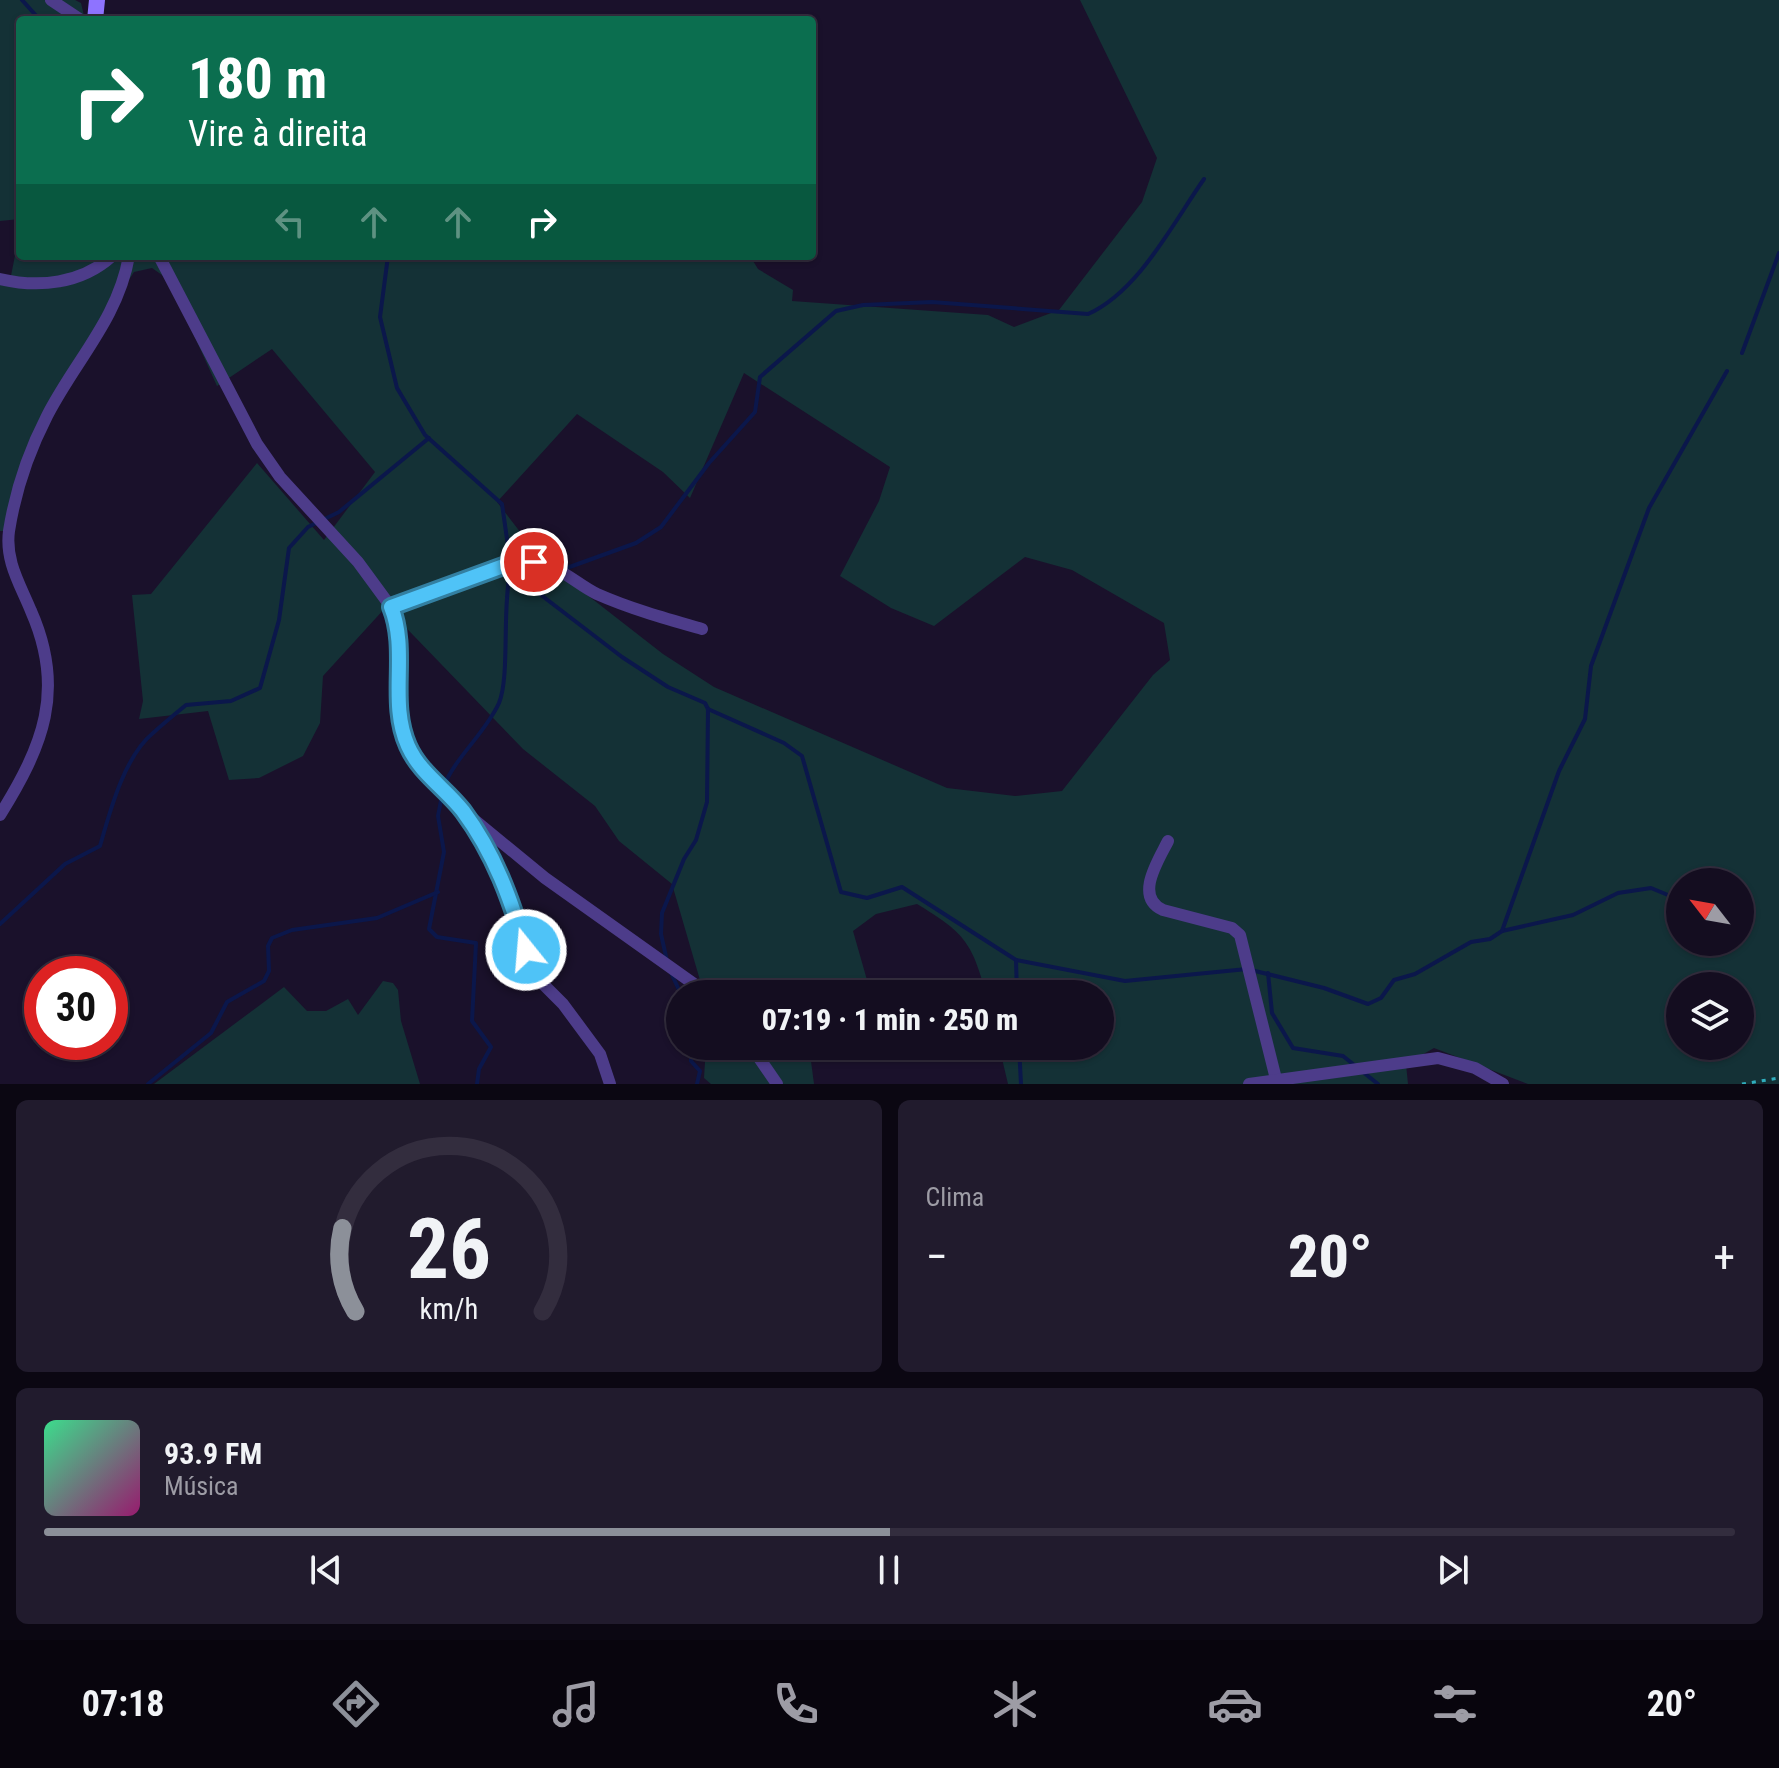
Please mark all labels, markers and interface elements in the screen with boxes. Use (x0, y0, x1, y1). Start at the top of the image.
text: 180 m (188, 46, 327, 112)
icon: right (56, 48, 160, 152)
text: Vire à direita (188, 113, 368, 155)
icon: left (268, 200, 312, 244)
icon: ahead (352, 200, 396, 244)
icon: ahead (436, 200, 480, 244)
icon: right (520, 200, 564, 244)
pin (500, 528, 568, 596)
icon: arrive (512, 540, 556, 584)
north arrow (1666, 868, 1754, 956)
map controls (1666, 868, 1754, 1060)
position arrow (484, 908, 568, 992)
speed limit sign: 30 (24, 956, 128, 1060)
button: layers (1666, 972, 1754, 1060)
text: 07:19 · 1 min · 250 m (762, 1002, 1018, 1037)
text: Clima (926, 1182, 984, 1212)
text: 26 (407, 1201, 491, 1298)
text: 20° (1288, 1221, 1373, 1292)
text: − (926, 1231, 948, 1283)
text: + (1713, 1231, 1735, 1283)
text: km/h (419, 1292, 478, 1326)
text: 93.9 FM (164, 1436, 262, 1471)
text: Música (164, 1471, 239, 1501)
icon: previous (304, 1548, 348, 1592)
icon: pause (867, 1548, 911, 1592)
icon: next (1431, 1548, 1475, 1592)
icon: directions (328, 1676, 384, 1732)
icon: music (548, 1676, 604, 1732)
icon: phone (768, 1676, 824, 1732)
icon: climate (987, 1676, 1043, 1732)
icon: car (1207, 1676, 1263, 1732)
icon: filters (1427, 1676, 1483, 1732)
text: 07:18 (82, 1683, 164, 1725)
text: 20° (1647, 1683, 1697, 1725)

